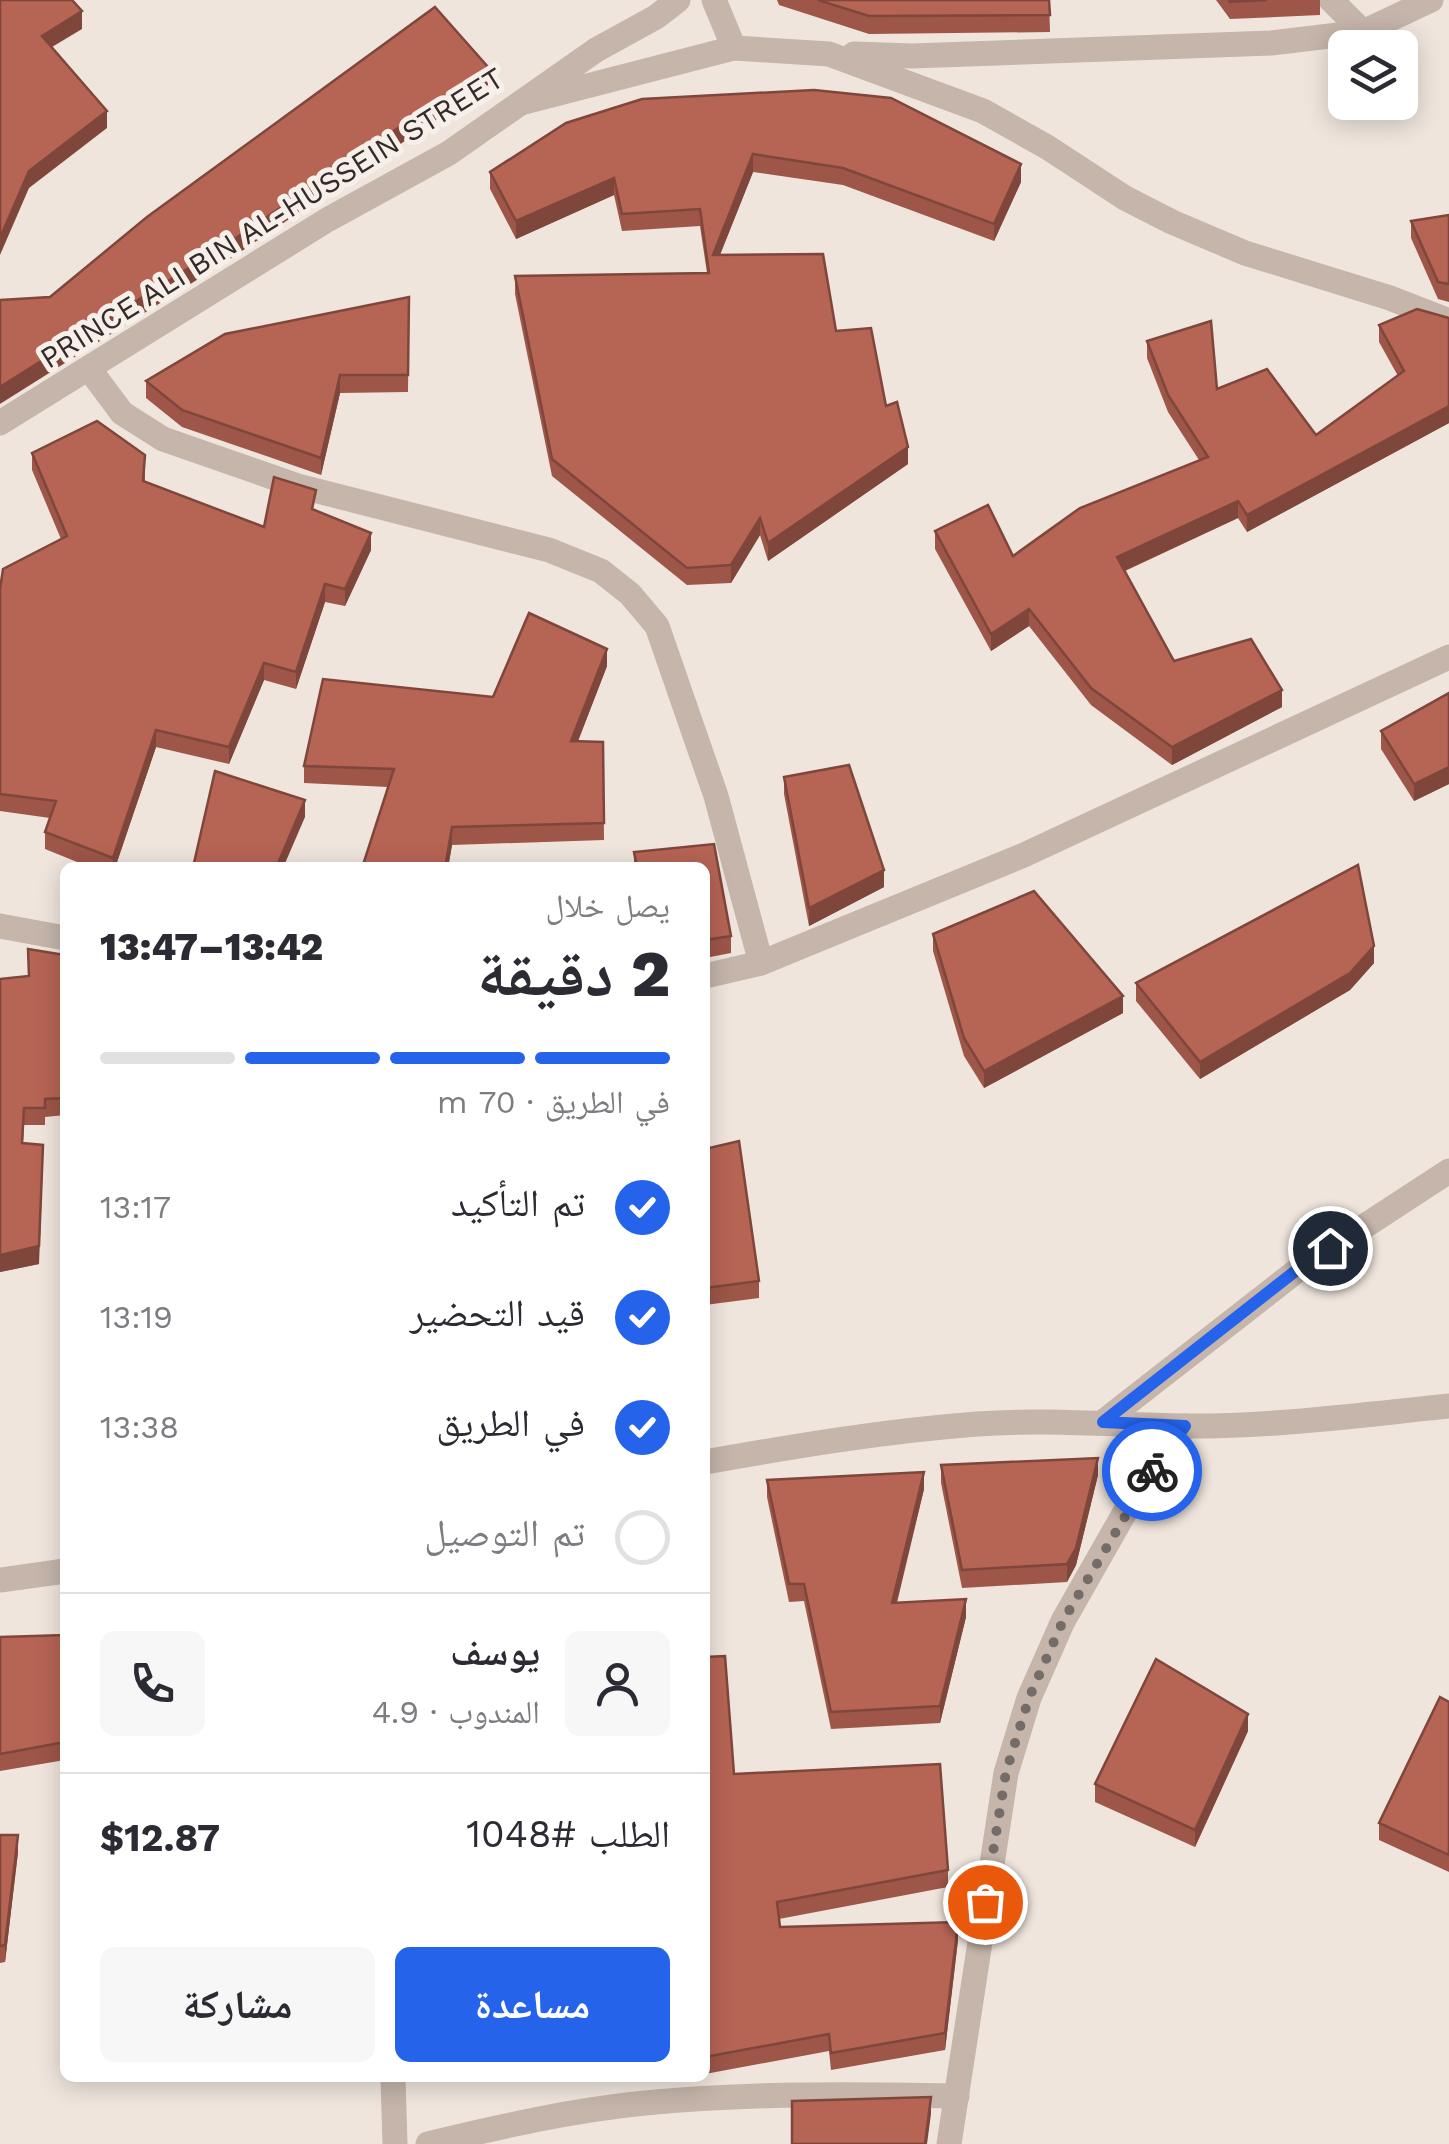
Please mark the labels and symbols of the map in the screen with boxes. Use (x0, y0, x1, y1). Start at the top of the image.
street label: PRINCE ALI BIN AL-HUSSEIN STREET (34, 60, 510, 375)
pin (1288, 1206, 1373, 1291)
courier (1102, 1421, 1202, 1521)
pin (943, 1860, 1028, 1945)

